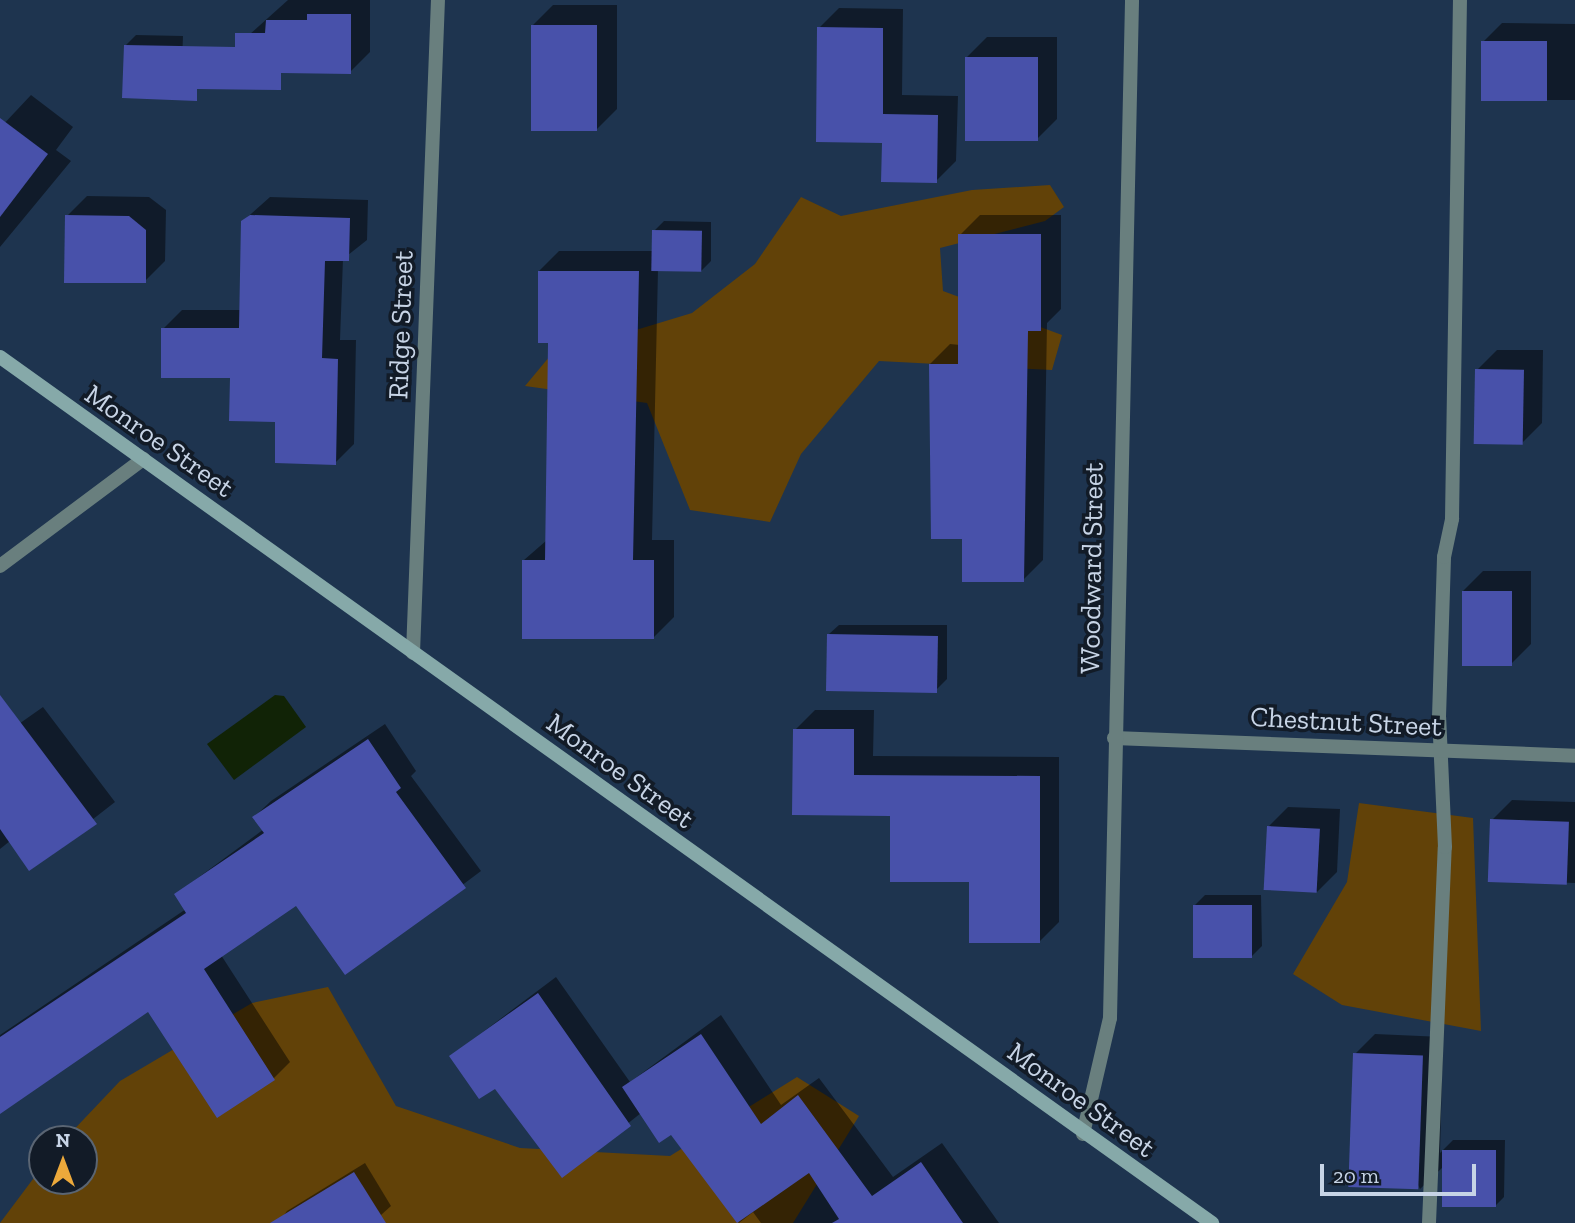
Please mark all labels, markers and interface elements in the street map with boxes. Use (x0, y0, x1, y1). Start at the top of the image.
street label: Ridge Street (382, 250, 420, 400)
street label: Monroe Street (78, 377, 240, 505)
street label: Woodward Street (1073, 462, 1111, 674)
street label: Chestnut Street (1249, 700, 1443, 744)
street label: Monroe Street (540, 706, 700, 836)
street label: Monroe Street (1001, 1035, 1161, 1165)
north arrow (28, 1125, 98, 1195)
text: N (56, 1129, 70, 1152)
scale bar (1323, 1150, 1479, 1194)
text: 20 m (1333, 1163, 1379, 1188)

